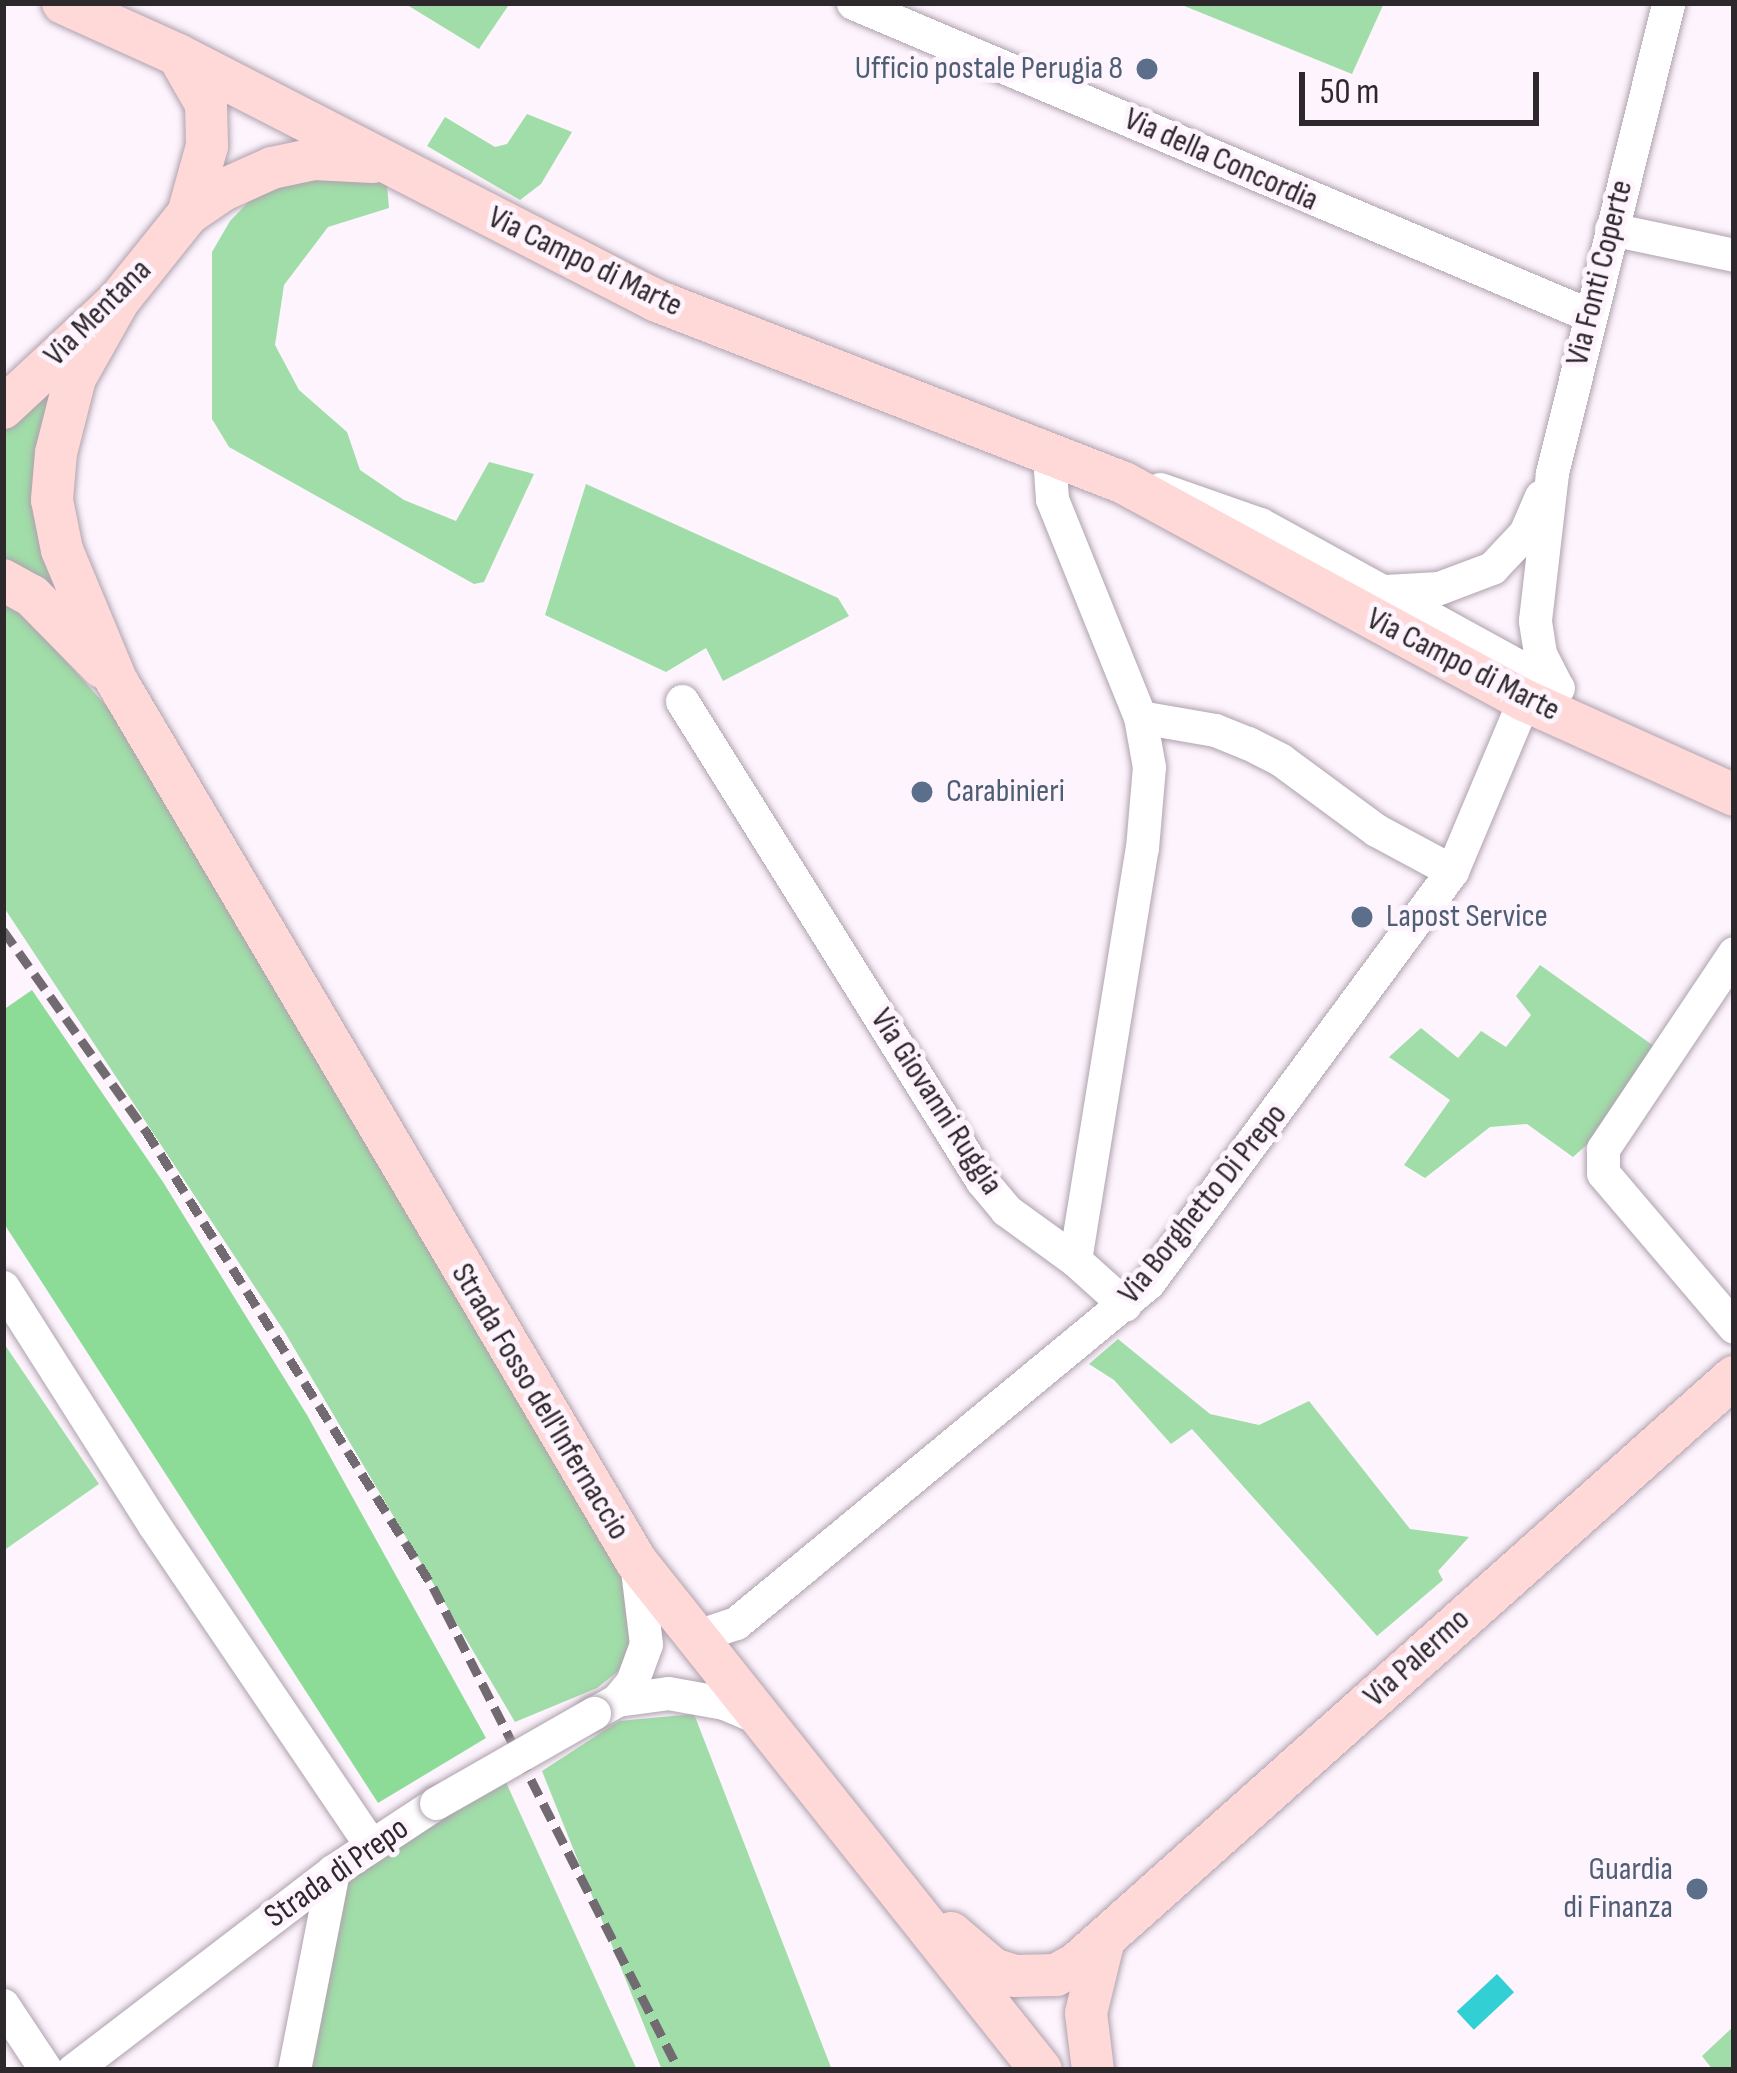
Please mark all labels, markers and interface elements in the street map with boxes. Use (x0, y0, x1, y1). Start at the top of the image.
scale bar (1305, 48, 1545, 122)
place label: Ufficio postale Perugia 8 (855, 49, 1123, 89)
marker: Ufficio postale Perugia 8 (1134, 56, 1160, 82)
text: 50 m (1320, 71, 1379, 114)
street label: Via della Concordia (1118, 100, 1324, 220)
street label: Via Fonti Coperte (1558, 176, 1642, 370)
street label: Via Campo di Marte (481, 198, 689, 326)
street label: Via Mentana (36, 251, 160, 375)
street label: Via Campo di Marte (1360, 599, 1566, 731)
place label: Carabinieri (946, 772, 1065, 812)
marker: Carabinieri (909, 779, 935, 805)
place label: Lapost Service (1386, 897, 1548, 937)
marker: Lapost Service (1349, 904, 1375, 930)
street label: Via Giovanni Ruggia (861, 1002, 1011, 1202)
street label: Via Borghetto Di Prepo (1110, 1096, 1296, 1312)
street label: Strada Fosso dell'Infernaccio (442, 1257, 638, 1547)
street label: Via Palermo (1356, 1600, 1478, 1716)
street label: Strada di Prepo (258, 1809, 416, 1937)
place label: Guardia di Finanza (1563, 1850, 1673, 1928)
marker: Guardia di Finanza (1684, 1876, 1710, 1902)

